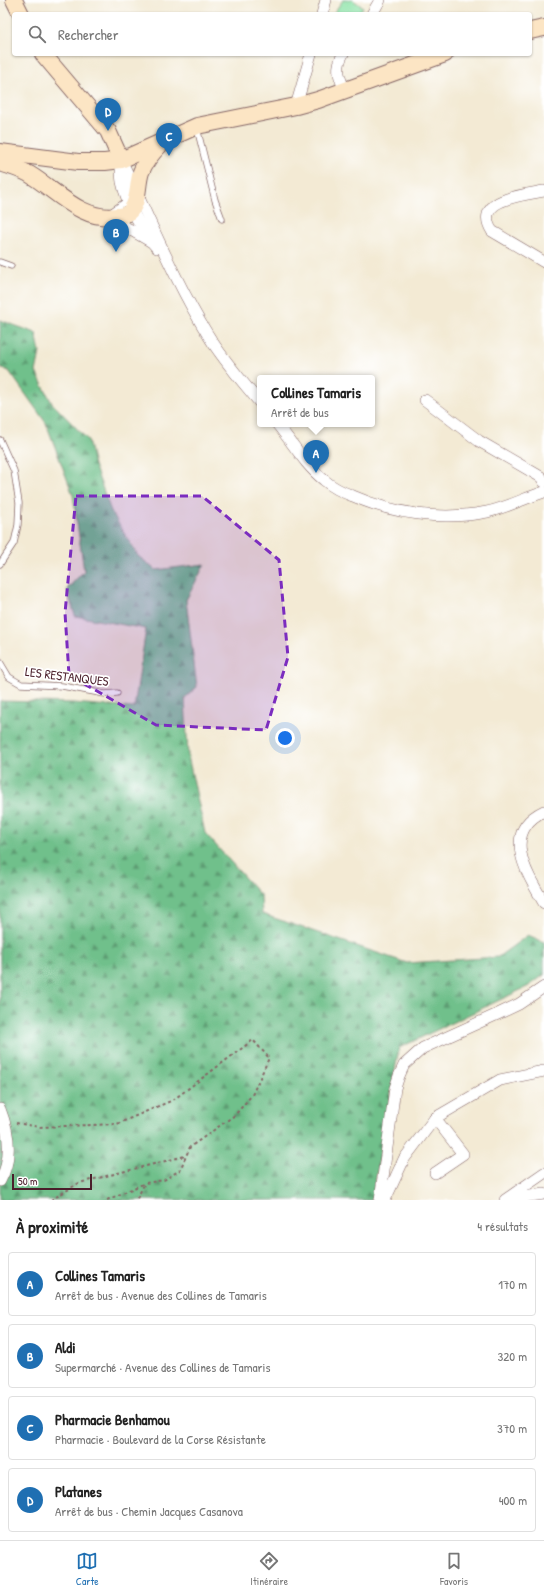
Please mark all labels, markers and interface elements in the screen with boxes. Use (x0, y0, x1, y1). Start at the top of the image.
search box (12, 12, 532, 56)
icon: search (26, 23, 48, 45)
text: Rechercher (58, 24, 119, 45)
pin: D (95, 98, 121, 131)
pin: C (156, 123, 182, 156)
pin: B (103, 219, 129, 252)
popup (257, 375, 375, 427)
text: Collines Tamaris (271, 382, 361, 403)
text: Arrêt de bus (271, 403, 329, 421)
pin: A (303, 440, 329, 473)
street label: LES RESTANQUES (24, 662, 110, 690)
your location (275, 728, 295, 748)
scale bar (12, 1172, 92, 1191)
text: 50 m (18, 1174, 38, 1188)
text: À proximité (16, 1215, 88, 1238)
text: 4 résultats (477, 1217, 528, 1235)
text: Collines Tamaris (55, 1265, 145, 1286)
text: A (27, 1275, 33, 1293)
text: 170 m (498, 1275, 527, 1293)
text: Arrêt de bus · Avenue des Collines de Tamaris (55, 1286, 267, 1304)
text: Aldi (55, 1337, 76, 1358)
text: B (27, 1347, 33, 1365)
text: 320 m (497, 1347, 527, 1365)
text: Supermarché · Avenue des Collines de Tamaris (55, 1358, 271, 1376)
text: Pharmacie Benhamou (55, 1409, 170, 1430)
text: C (26, 1419, 34, 1437)
text: 370 m (497, 1419, 527, 1437)
text: Pharmacie · Boulevard de la Corse Résistante (55, 1430, 266, 1448)
text: Platanes (55, 1481, 102, 1502)
text: D (27, 1491, 33, 1509)
text: 400 m (499, 1491, 527, 1509)
text: Arrêt de bus · Chemin Jacques Casanova (55, 1502, 243, 1520)
tab: Carte (76, 1550, 99, 1588)
tab: Itinéraire (250, 1550, 288, 1588)
tab: Favoris (440, 1550, 468, 1588)

